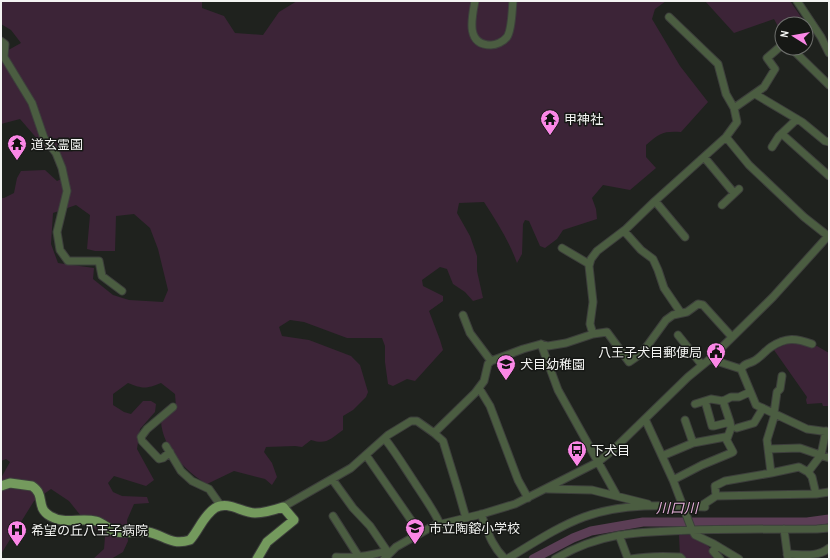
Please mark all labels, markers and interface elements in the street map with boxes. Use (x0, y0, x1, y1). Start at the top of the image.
north arrow (774, 16, 814, 56)
text: N (777, 30, 792, 39)
temple icon: 甲神社 (539, 108, 561, 136)
place label: 甲神社 (564, 111, 603, 128)
temple icon: 道玄霊園 (6, 133, 28, 161)
place label: 道玄霊園 (31, 136, 83, 153)
public building icon: 八王子犬目郵便局 (705, 341, 727, 369)
place label: 八王子犬目郵便局 (598, 344, 702, 361)
school or university icon: 犬目幼稚園 (495, 353, 517, 381)
place label: 犬目幼稚園 (520, 356, 585, 373)
bus stop icon: 下犬目 (566, 439, 588, 467)
place label: 下犬目 (591, 442, 630, 459)
water label: 川口川 (656, 499, 700, 517)
school or university icon: 市立陶鎔小学校 (404, 517, 426, 545)
hospital icon: 希望の丘八王子病院 (6, 519, 28, 547)
place label: 市立陶鎔小学校 (429, 520, 520, 537)
place label: 希望の丘八王子病院 (31, 522, 148, 539)

